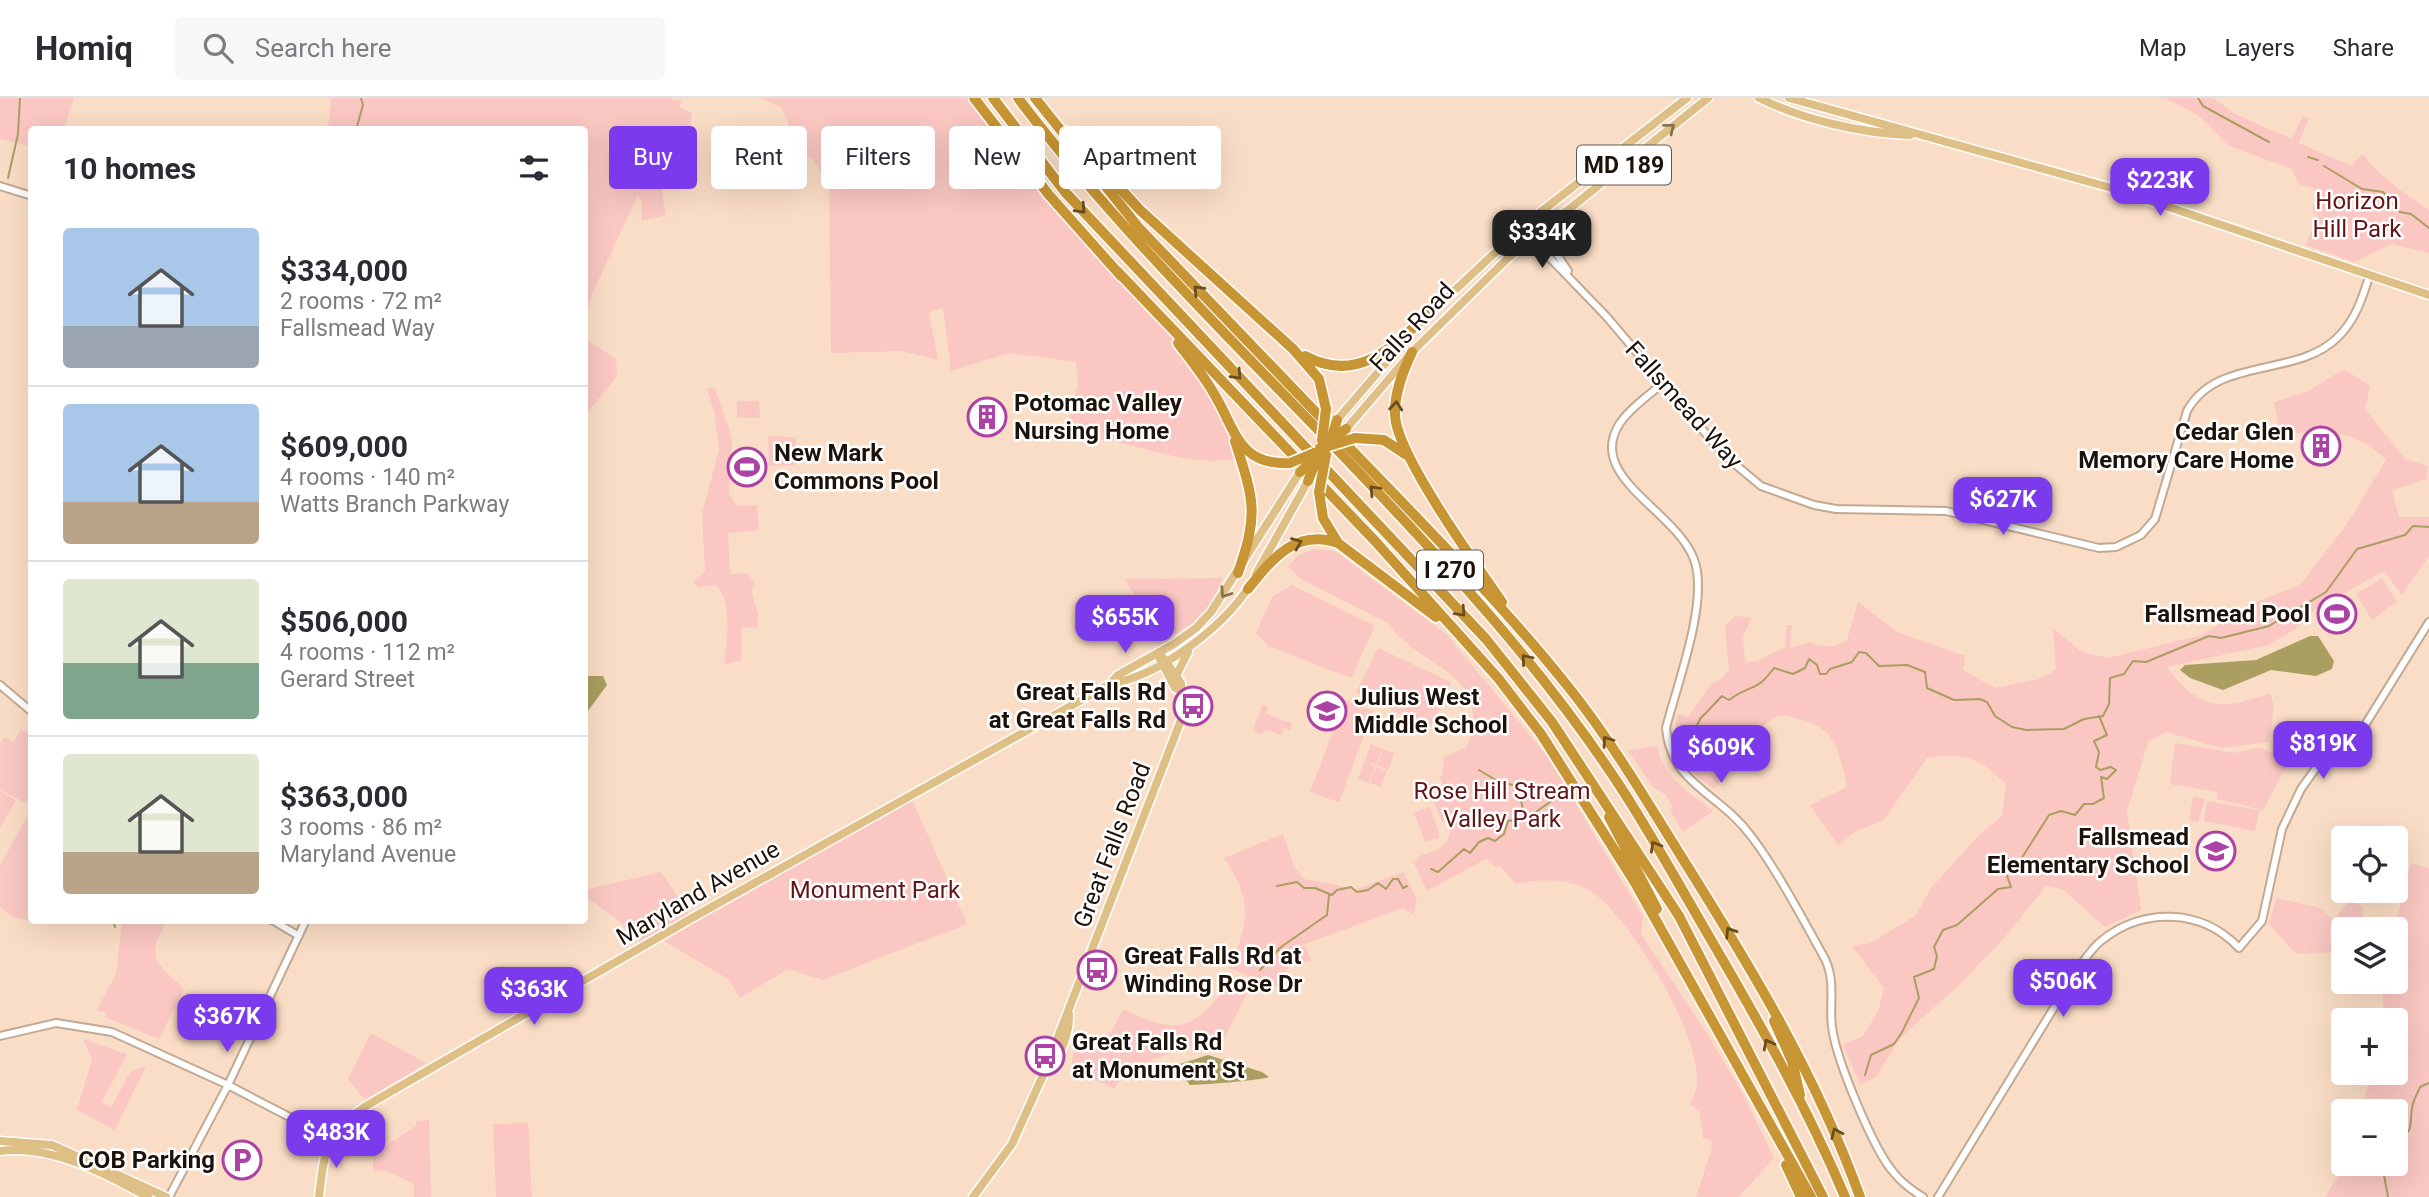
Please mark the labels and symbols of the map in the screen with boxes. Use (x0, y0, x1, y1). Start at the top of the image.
one-way arrow (1662, 124, 1674, 137)
road number: MD 189 (1577, 146, 1671, 184)
pin: $223K (2111, 158, 2209, 218)
park label: Horizon Hill Park (2313, 187, 2402, 243)
one-way arrow (1073, 201, 1086, 214)
pin: $334K (1493, 211, 1591, 270)
street label: Falls Road (1364, 277, 1460, 377)
one-way arrow (1194, 285, 1207, 298)
street label: Fallsmead Way (1620, 336, 1749, 475)
one-way arrow (1228, 367, 1241, 380)
place label: Potomac Valley Nursing Home (1014, 389, 1183, 445)
building icon: Potomac Valley Nursing Home (966, 396, 1008, 438)
one-way arrow (1388, 400, 1403, 411)
place label: Cedar Glen Memory Care Home (2078, 418, 2294, 474)
building icon: Cedar Glen Memory Care Home (2300, 425, 2342, 467)
place label: New Mark Commons Pool (774, 439, 939, 495)
sports icon: New Mark Commons Pool (726, 446, 768, 488)
pin: $627K (1954, 478, 2052, 537)
one-way arrow (1369, 486, 1382, 499)
one-way arrow (1290, 538, 1302, 552)
road number: I 270 (1417, 550, 1483, 590)
one-way arrow (1221, 585, 1233, 598)
sports icon: Fallsmead Pool (2316, 593, 2358, 635)
pin: $655K (1076, 596, 1174, 655)
place label: Fallsmead Pool (2145, 600, 2310, 628)
one-way arrow (1452, 603, 1465, 616)
one-way arrow (1521, 655, 1534, 667)
place label: Great Falls Rd at Great Falls Rd (989, 678, 1166, 734)
place label: Julius West Middle School (1354, 683, 1508, 739)
bus stop icon: Great Falls Rd at Great Falls Rd (1172, 685, 1214, 727)
school or university icon: Julius West Middle School (1306, 690, 1348, 732)
pin: $819K (2274, 722, 2372, 781)
pin: $609K (1672, 726, 1770, 785)
one-way arrow (1603, 736, 1615, 749)
street label: Great Falls Road (1068, 758, 1156, 932)
park label: Rose Hill Stream Valley Park (1414, 777, 1590, 833)
place label: Fallsmead Elementary School (1987, 823, 2189, 879)
school or university icon: Fallsmead Elementary School (2195, 830, 2237, 872)
street label: Maryland Avenue (611, 835, 785, 951)
one-way arrow (1651, 841, 1664, 854)
park label: Monument Park (790, 876, 961, 904)
one-way arrow (1725, 927, 1738, 940)
place label: Great Falls Rd at Winding Rose Dr (1124, 942, 1303, 998)
bus stop icon: Great Falls Rd at Winding Rose Dr (1076, 949, 1118, 991)
pin: $506K (2014, 960, 2112, 1019)
pin: $363K (485, 968, 583, 1027)
pin: $367K (178, 995, 276, 1054)
place label: Great Falls Rd at Monument St (1072, 1028, 1245, 1084)
bus stop icon: Great Falls Rd at Monument St (1024, 1035, 1066, 1077)
one-way arrow (1763, 1038, 1776, 1051)
pin: $483K (287, 1110, 385, 1170)
one-way arrow (1830, 1128, 1844, 1141)
parking icon: COB Parking (221, 1139, 263, 1181)
place label: COB Parking (78, 1146, 215, 1174)

